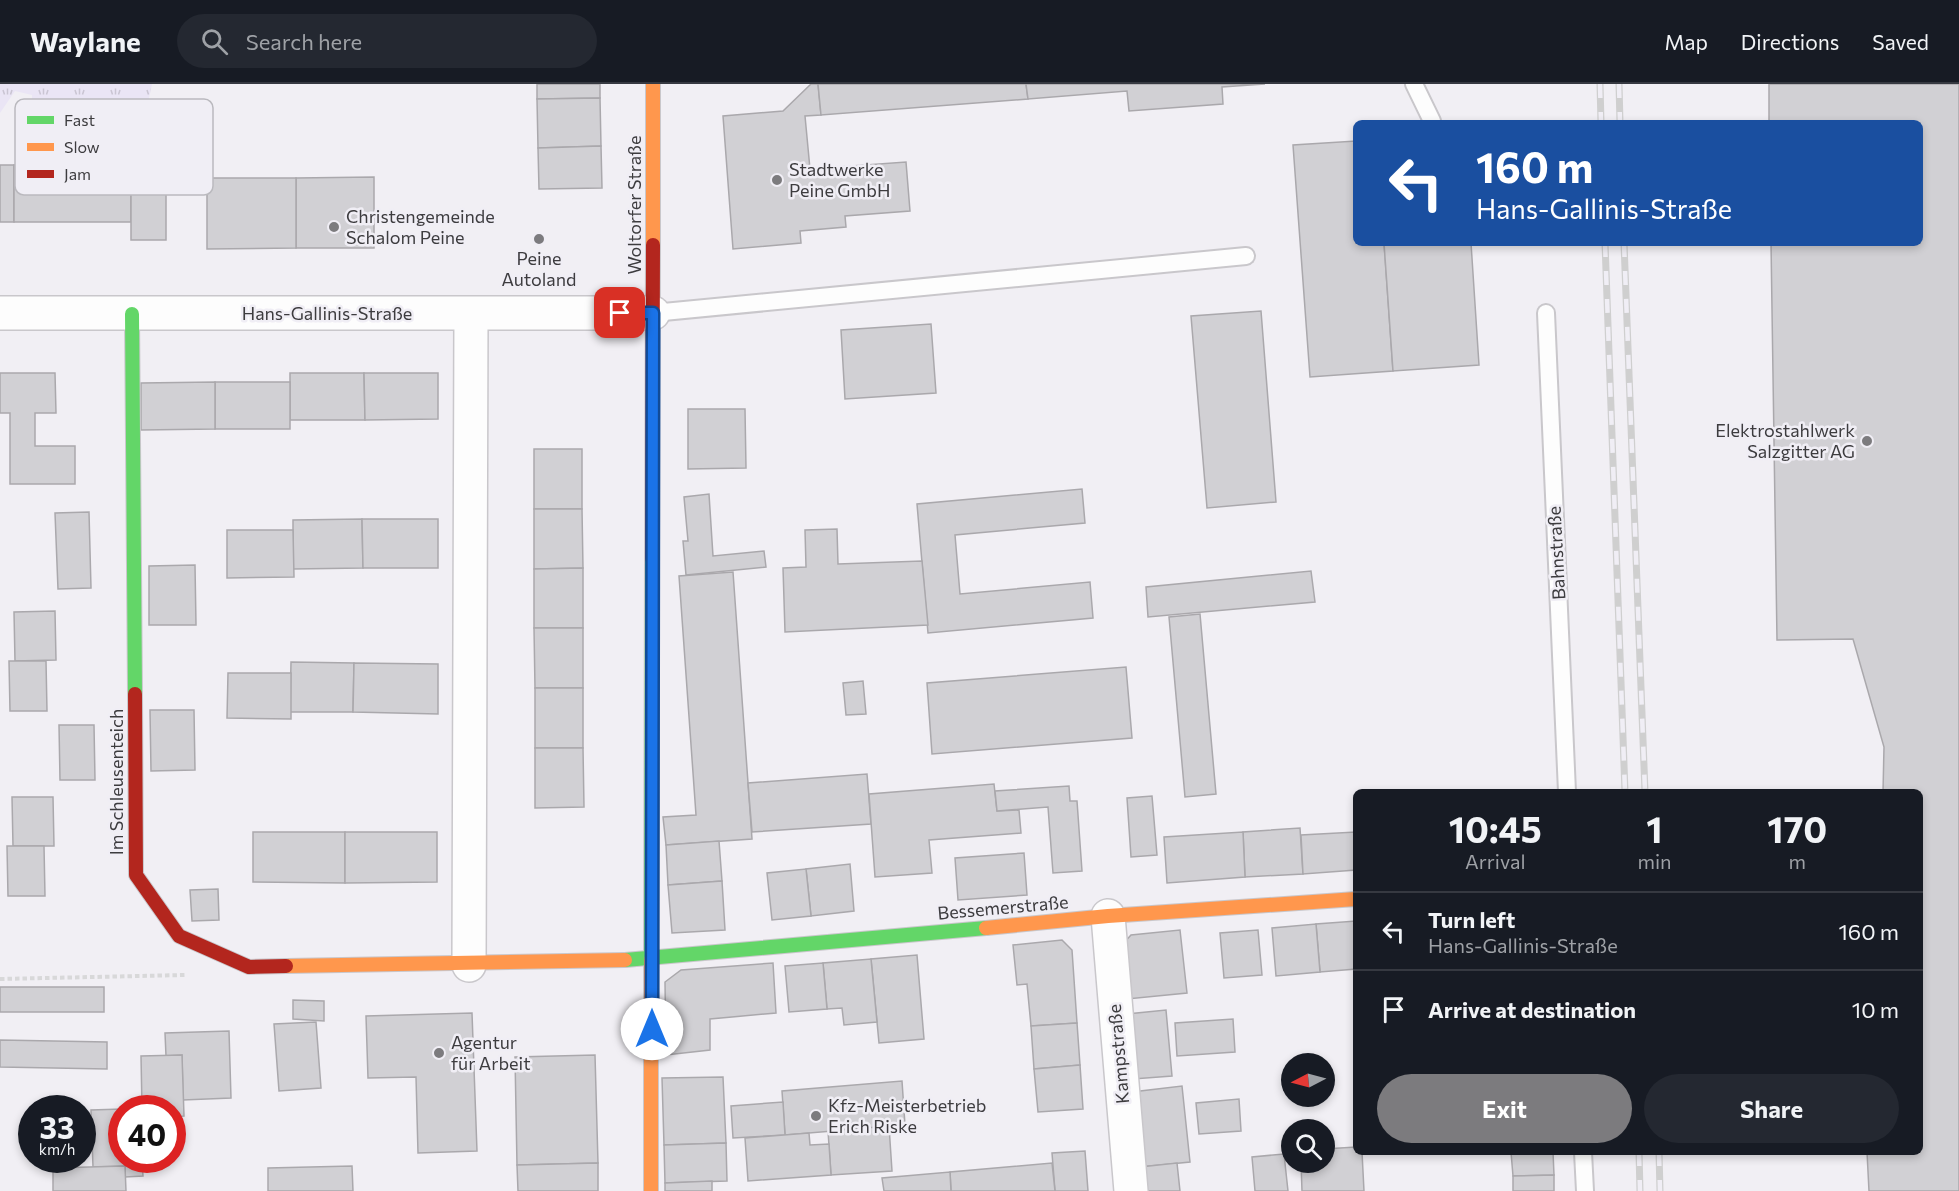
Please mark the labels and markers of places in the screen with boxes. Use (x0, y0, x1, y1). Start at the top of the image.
place label: Stadtwerke Peine GmbH (789, 158, 890, 201)
marker: Stadtwerke Peine GmbH (770, 173, 784, 187)
place label: Christengemeinde Schalom Peine (346, 205, 495, 248)
marker: Christengemeinde Schalom Peine (327, 220, 341, 234)
marker: Peine Autoland (532, 232, 546, 246)
place label: Peine Autoland (502, 247, 577, 290)
pin (594, 287, 645, 338)
place label: Elektrostahlwerk Salzgitter AG (1715, 419, 1855, 462)
marker: Elektrostahlwerk Salzgitter AG (1860, 434, 1874, 448)
place label: Agentur für Arbeit (451, 1031, 531, 1074)
marker: Agentur für Arbeit (432, 1046, 446, 1060)
place label: Kfz-Meisterbetrieb Erich Riske (828, 1094, 986, 1137)
marker: Kfz-Meisterbetrieb Erich Riske (809, 1109, 823, 1123)

